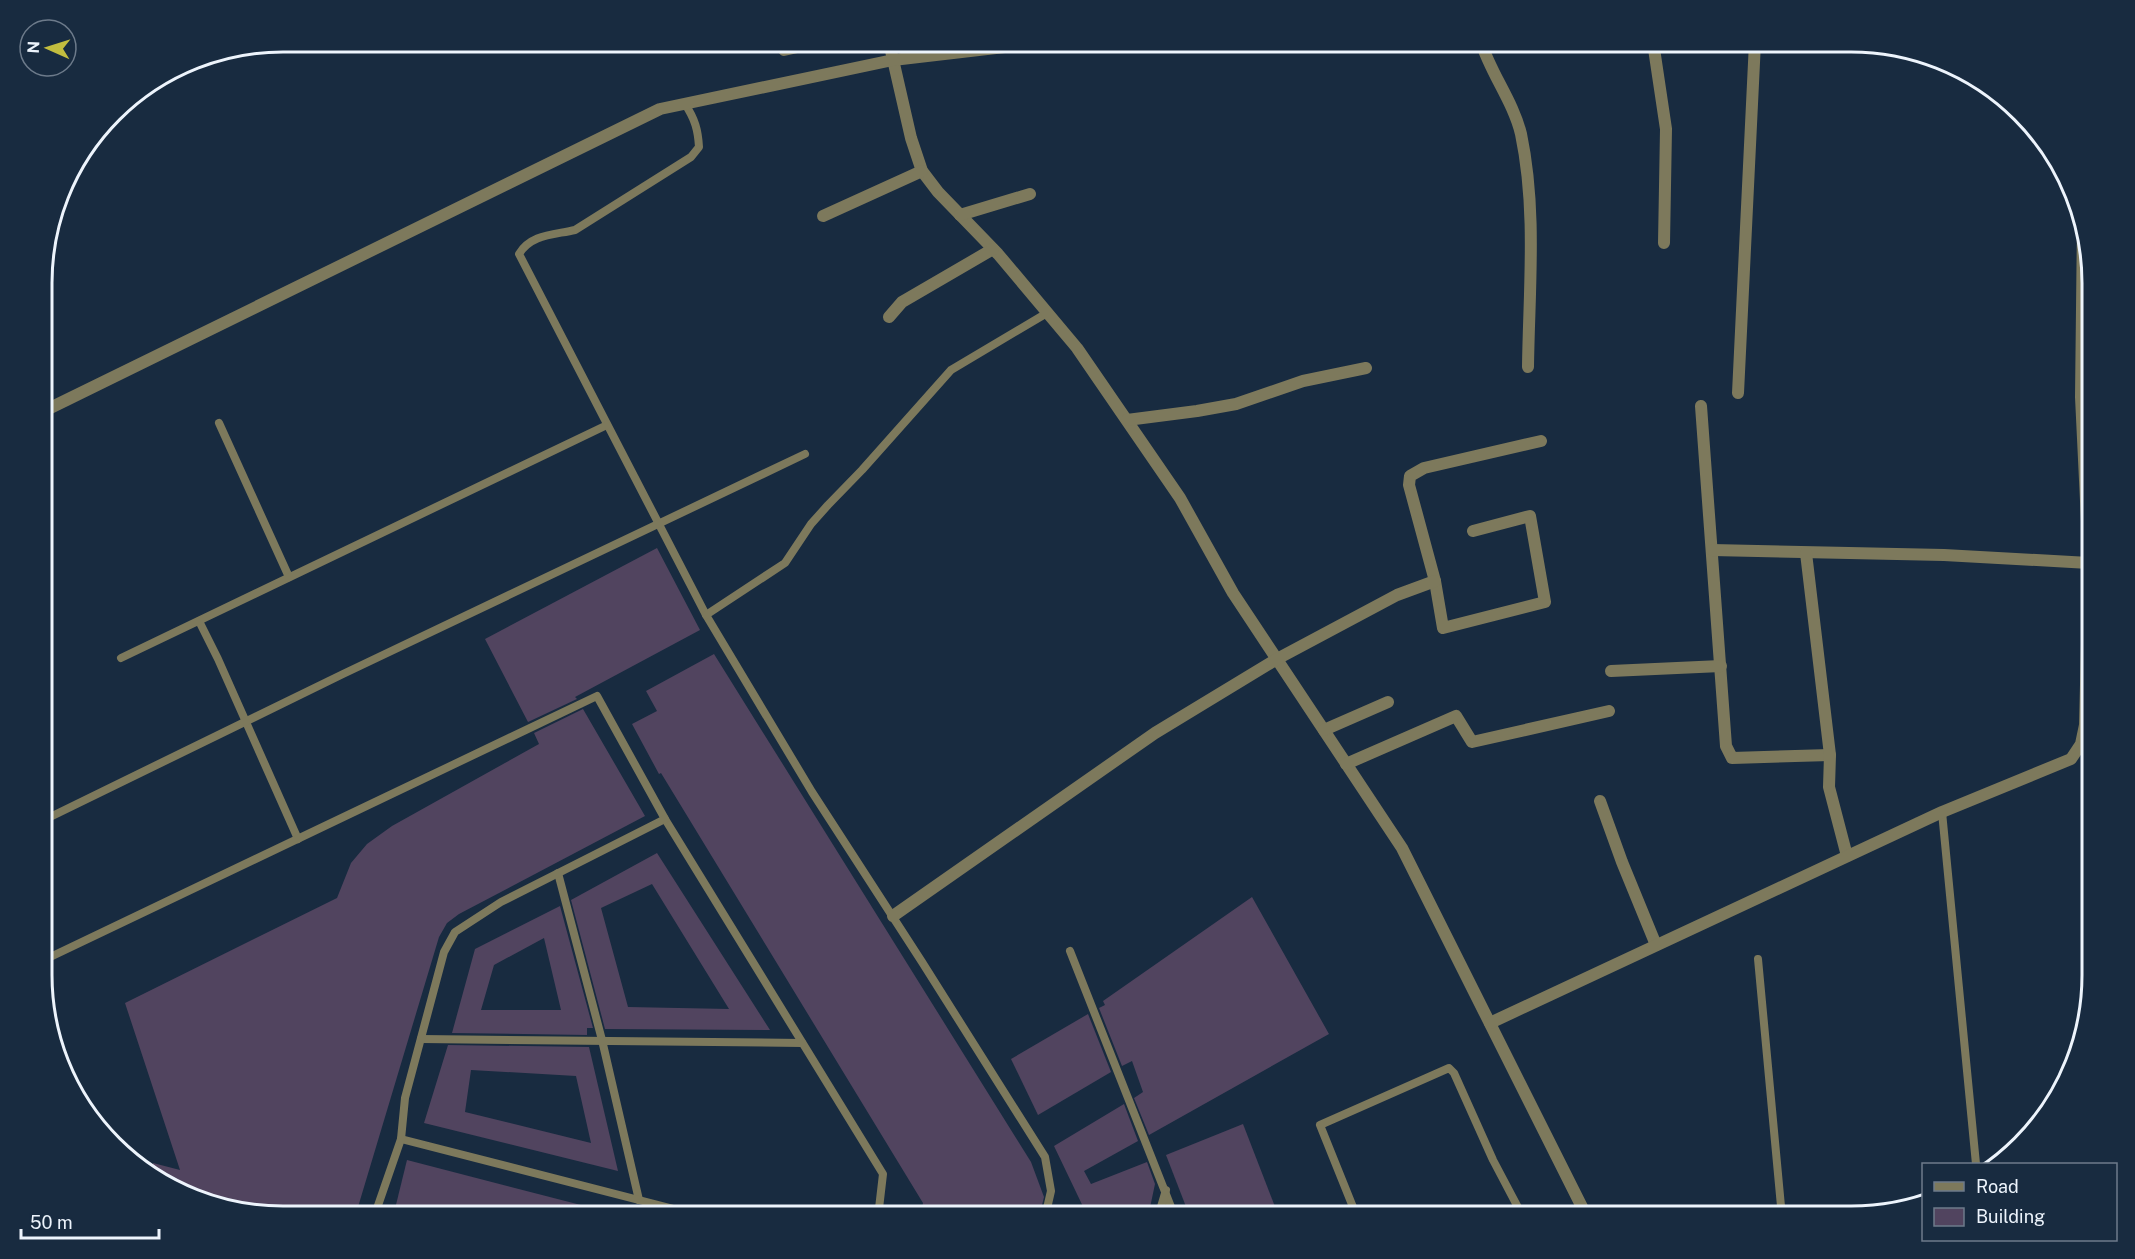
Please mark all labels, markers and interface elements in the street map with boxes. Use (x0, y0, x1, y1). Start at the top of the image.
north arrow (18, 18, 78, 78)
text: N (24, 40, 43, 54)
legend (1922, 1163, 2117, 1241)
text: Road (1976, 1176, 2019, 1197)
scale bar (21, 1202, 159, 1240)
text: Building (1976, 1206, 2045, 1227)
text: 50 m (30, 1212, 73, 1233)

